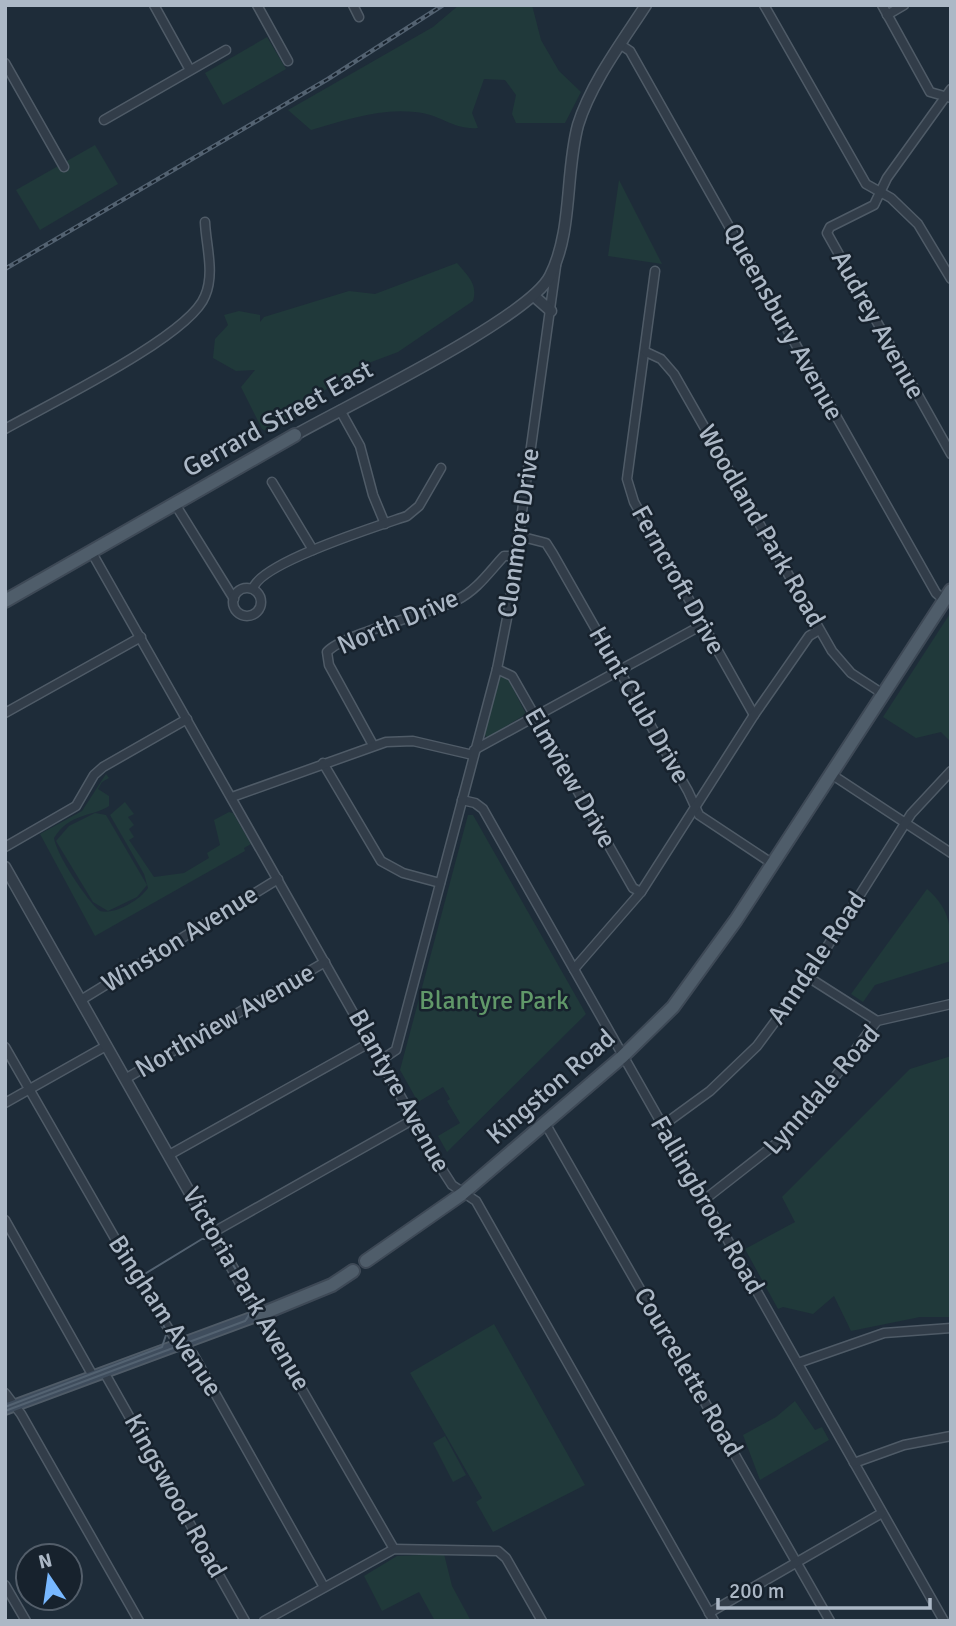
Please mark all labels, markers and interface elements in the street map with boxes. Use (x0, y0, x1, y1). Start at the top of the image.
street label: Queensbury Avenue (716, 218, 850, 426)
street label: Audrey Avenue (824, 245, 932, 405)
street label: Gerrard Street East (177, 354, 379, 484)
street label: Woodland Park Road (690, 419, 832, 633)
street label: Clonmore Drive (491, 446, 547, 620)
street label: Ferncroft Drive (624, 500, 732, 660)
street label: North Drive (333, 582, 463, 662)
street label: Hunt Club Drive (581, 621, 697, 789)
street label: Elmview Drive (517, 702, 623, 854)
street label: Winston Avenue (96, 878, 264, 1000)
street label: Anndale Road (761, 886, 873, 1030)
street label: Northview Avenue (130, 957, 320, 1085)
park label: Blantyre Park (419, 985, 569, 1017)
street label: Blantyre Avenue (341, 1004, 457, 1178)
street label: Lynndale Road (757, 1019, 887, 1161)
street label: Kingston Road (480, 1023, 622, 1151)
street label: Fallingbrook Road (643, 1110, 771, 1300)
street label: Victoria Park Avenue (175, 1182, 317, 1396)
street label: Bingham Avenue (101, 1229, 229, 1403)
street label: Courcelette Road (627, 1282, 749, 1462)
street label: Kingswood Road (117, 1408, 233, 1584)
north arrow (14, 1542, 84, 1612)
text: N (36, 1548, 55, 1575)
scale bar (718, 1566, 930, 1610)
text: 200 m (729, 1578, 784, 1604)

